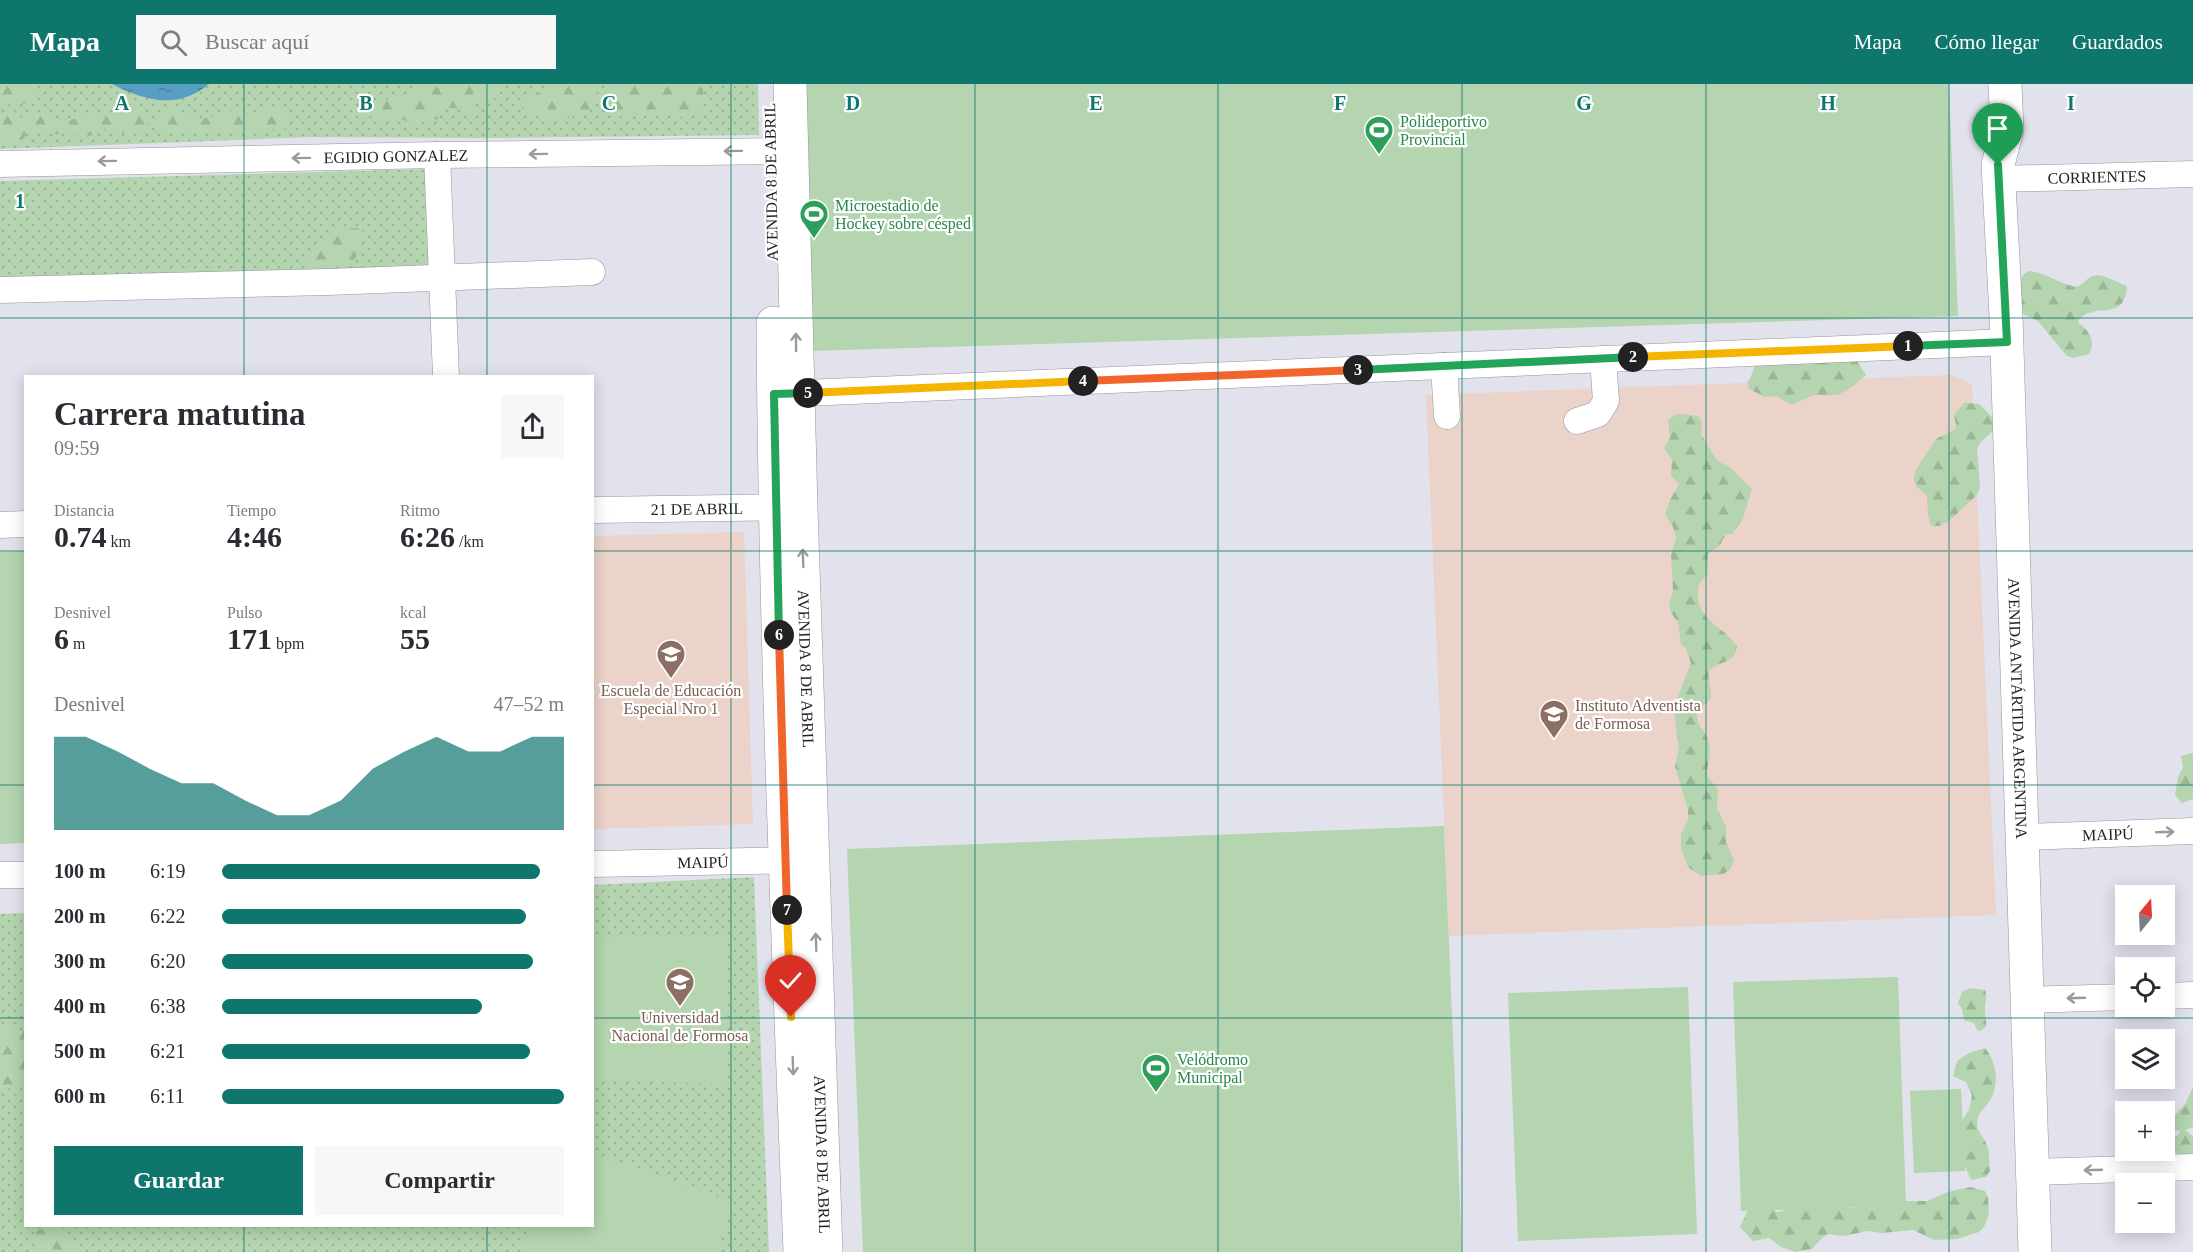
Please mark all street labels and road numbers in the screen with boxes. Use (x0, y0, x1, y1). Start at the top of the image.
street label: AVENIDA 8 DE ABRIL (761, 103, 781, 261)
street label: EGIDIO GONZALEZ (324, 146, 468, 166)
street label: CORRIENTES (2047, 167, 2147, 186)
street label: 21 DE ABRIL (651, 499, 743, 518)
street label: AVENIDA ANTÁRTIDA ARGENTINA (2006, 578, 2031, 840)
street label: AVENIDA 8 DE ABRIL (795, 589, 818, 748)
street label: MAIPÚ (2082, 824, 2134, 843)
street label: MAIPÚ (677, 852, 729, 871)
street label: AVENIDA 8 DE ABRIL (812, 1075, 834, 1234)

